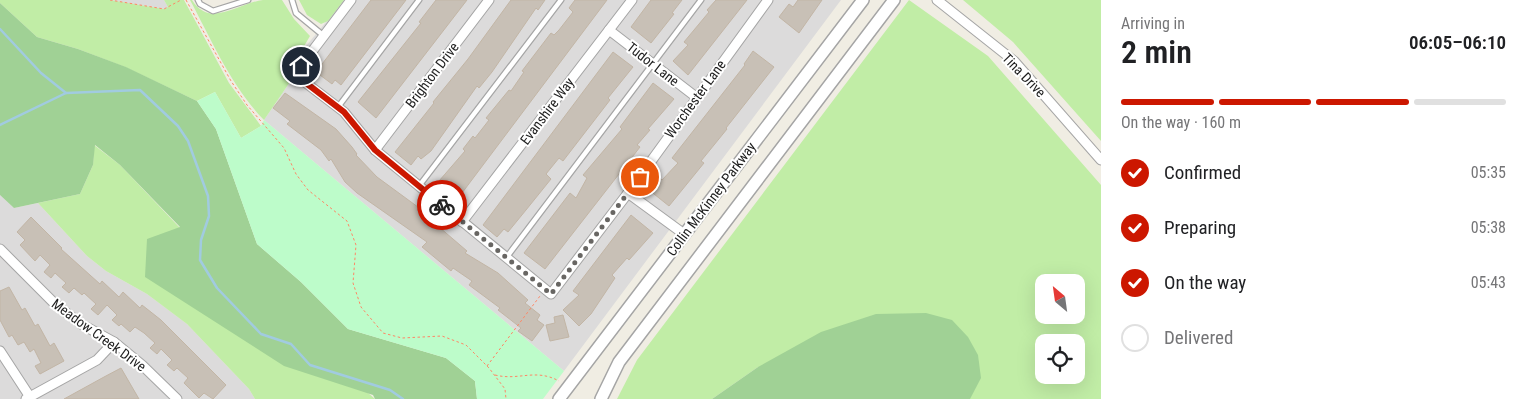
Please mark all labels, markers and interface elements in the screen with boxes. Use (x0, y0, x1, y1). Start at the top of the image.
text: Arriving in (1121, 14, 1185, 33)
text: 06:05–06:10 (1409, 31, 1506, 54)
text: 2 min (1121, 33, 1192, 71)
street label: Brighton Drive (402, 39, 462, 111)
street label: Tudor Lane (624, 39, 683, 90)
pin (280, 45, 322, 87)
street label: Tina Drive (999, 50, 1049, 101)
icon: home (287, 52, 315, 80)
street label: Worchester Lane (661, 56, 729, 141)
street label: Evanshire Way (517, 74, 577, 147)
text: On the way · 160 m (1121, 113, 1241, 132)
street label: Collin McKinney Parkway (663, 139, 759, 259)
pin (619, 156, 661, 198)
icon: check (1121, 159, 1149, 187)
text: Confirmed (1164, 161, 1241, 184)
icon: bag (626, 163, 654, 191)
text: 05:35 (1471, 163, 1506, 182)
courier (417, 180, 467, 230)
icon: bike (428, 191, 456, 219)
icon: check (1121, 214, 1149, 242)
text: Preparing (1164, 216, 1236, 239)
text: 05:38 (1471, 218, 1506, 237)
icon: check (1121, 269, 1149, 297)
text: On the way (1164, 271, 1246, 294)
text: 05:43 (1471, 273, 1506, 292)
north arrow (1035, 274, 1085, 324)
map controls (1035, 274, 1085, 384)
street label: Meadow Creek Drive (49, 295, 150, 375)
text: Delivered (1164, 326, 1233, 349)
button: locate (1035, 334, 1085, 384)

